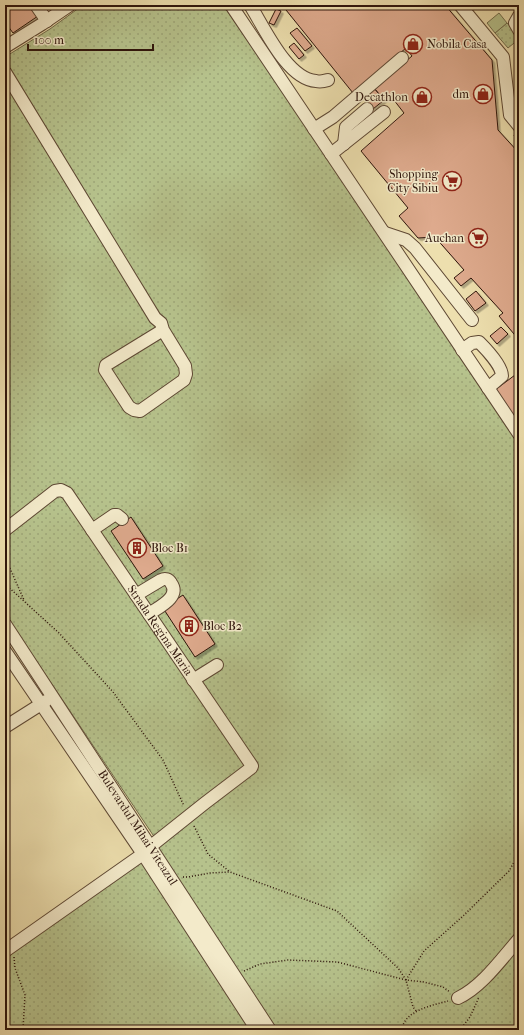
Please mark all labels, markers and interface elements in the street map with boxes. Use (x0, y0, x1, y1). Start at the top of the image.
scale bar (28, 26, 153, 52)
text: 100 m (34, 33, 64, 47)
shop icon: Nobila Casa (402, 33, 424, 55)
place label: Nobila Casa (427, 37, 487, 51)
shop icon: dm (472, 83, 494, 105)
shop icon: Decathlon (411, 86, 433, 108)
place label: dm (452, 87, 469, 101)
place label: Decathlon (355, 90, 408, 104)
place label: Shopping City Sibiu (387, 167, 439, 195)
supermarket icon: Shopping City Sibiu (441, 170, 463, 192)
supermarket icon: Auchan (467, 227, 489, 249)
place label: Auchan (424, 231, 464, 245)
building icon: Bloc B1 (126, 537, 148, 559)
place label: Bloc B1 (151, 541, 188, 555)
street label: Strada Regina Maria (124, 582, 196, 679)
building icon: Bloc B2 (178, 615, 200, 637)
place label: Bloc B2 (203, 619, 242, 633)
street label: Bulevardul Mihai Viteazul (95, 767, 181, 888)

